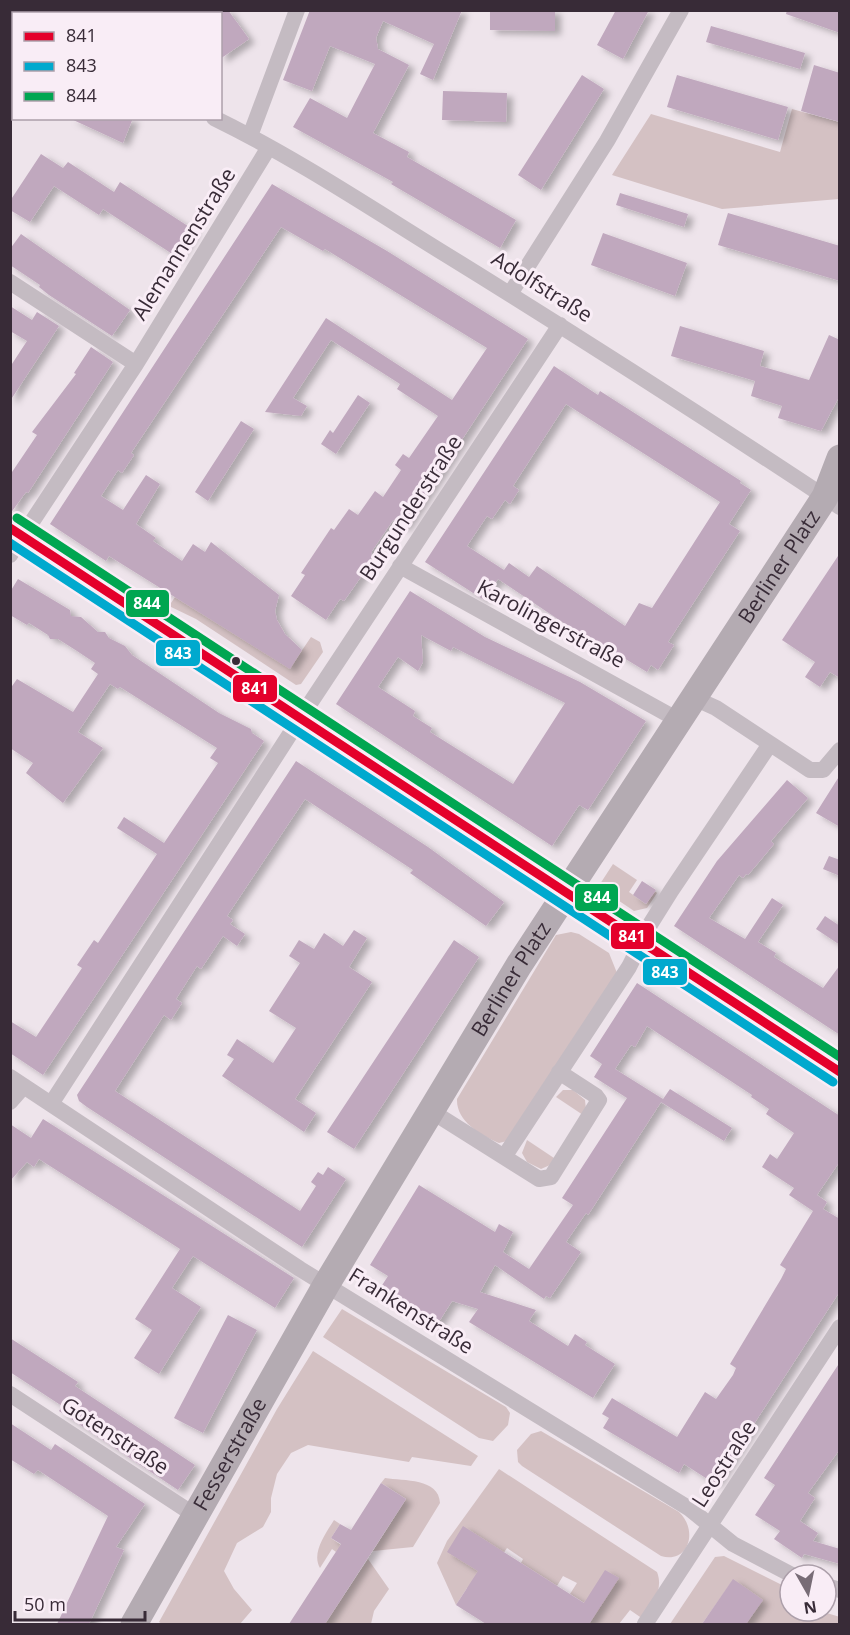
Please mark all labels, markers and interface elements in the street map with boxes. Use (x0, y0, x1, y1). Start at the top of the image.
legend (12, 12, 222, 120)
text: 841 (66, 23, 97, 47)
text: 843 (66, 53, 97, 77)
text: 844 (66, 83, 97, 107)
street label: Alemannenstraße (125, 162, 241, 325)
street label: Adolfstraße (487, 244, 598, 328)
street label: Burgunderstraße (353, 429, 468, 586)
street label: Berliner Platz (731, 504, 826, 628)
street label: Karolingerstraße (473, 572, 630, 674)
line badge: 844 (125, 589, 170, 618)
text: 844 (133, 592, 161, 614)
line badge: 843 (155, 639, 201, 667)
text: 843 (164, 642, 192, 664)
unlabelled marker (230, 655, 242, 667)
line badge: 841 (232, 674, 278, 703)
text: 841 (241, 677, 269, 699)
line badge: 844 (574, 883, 619, 912)
text: 844 (583, 886, 611, 908)
street label: Berliner Platz (464, 916, 557, 1041)
line badge: 841 (610, 922, 655, 950)
text: 841 (618, 925, 646, 947)
line badge: 843 (642, 958, 688, 986)
text: 843 (651, 961, 679, 983)
street label: Frankenstraße (344, 1261, 479, 1360)
street label: Gotenstraße (56, 1390, 175, 1480)
street label: Fesserstraße (186, 1392, 272, 1515)
street label: Leostraße (685, 1415, 762, 1512)
north arrow (778, 1563, 838, 1623)
scale bar (15, 1584, 146, 1622)
text: 50 m (24, 1592, 66, 1616)
text: N (802, 1596, 818, 1620)

